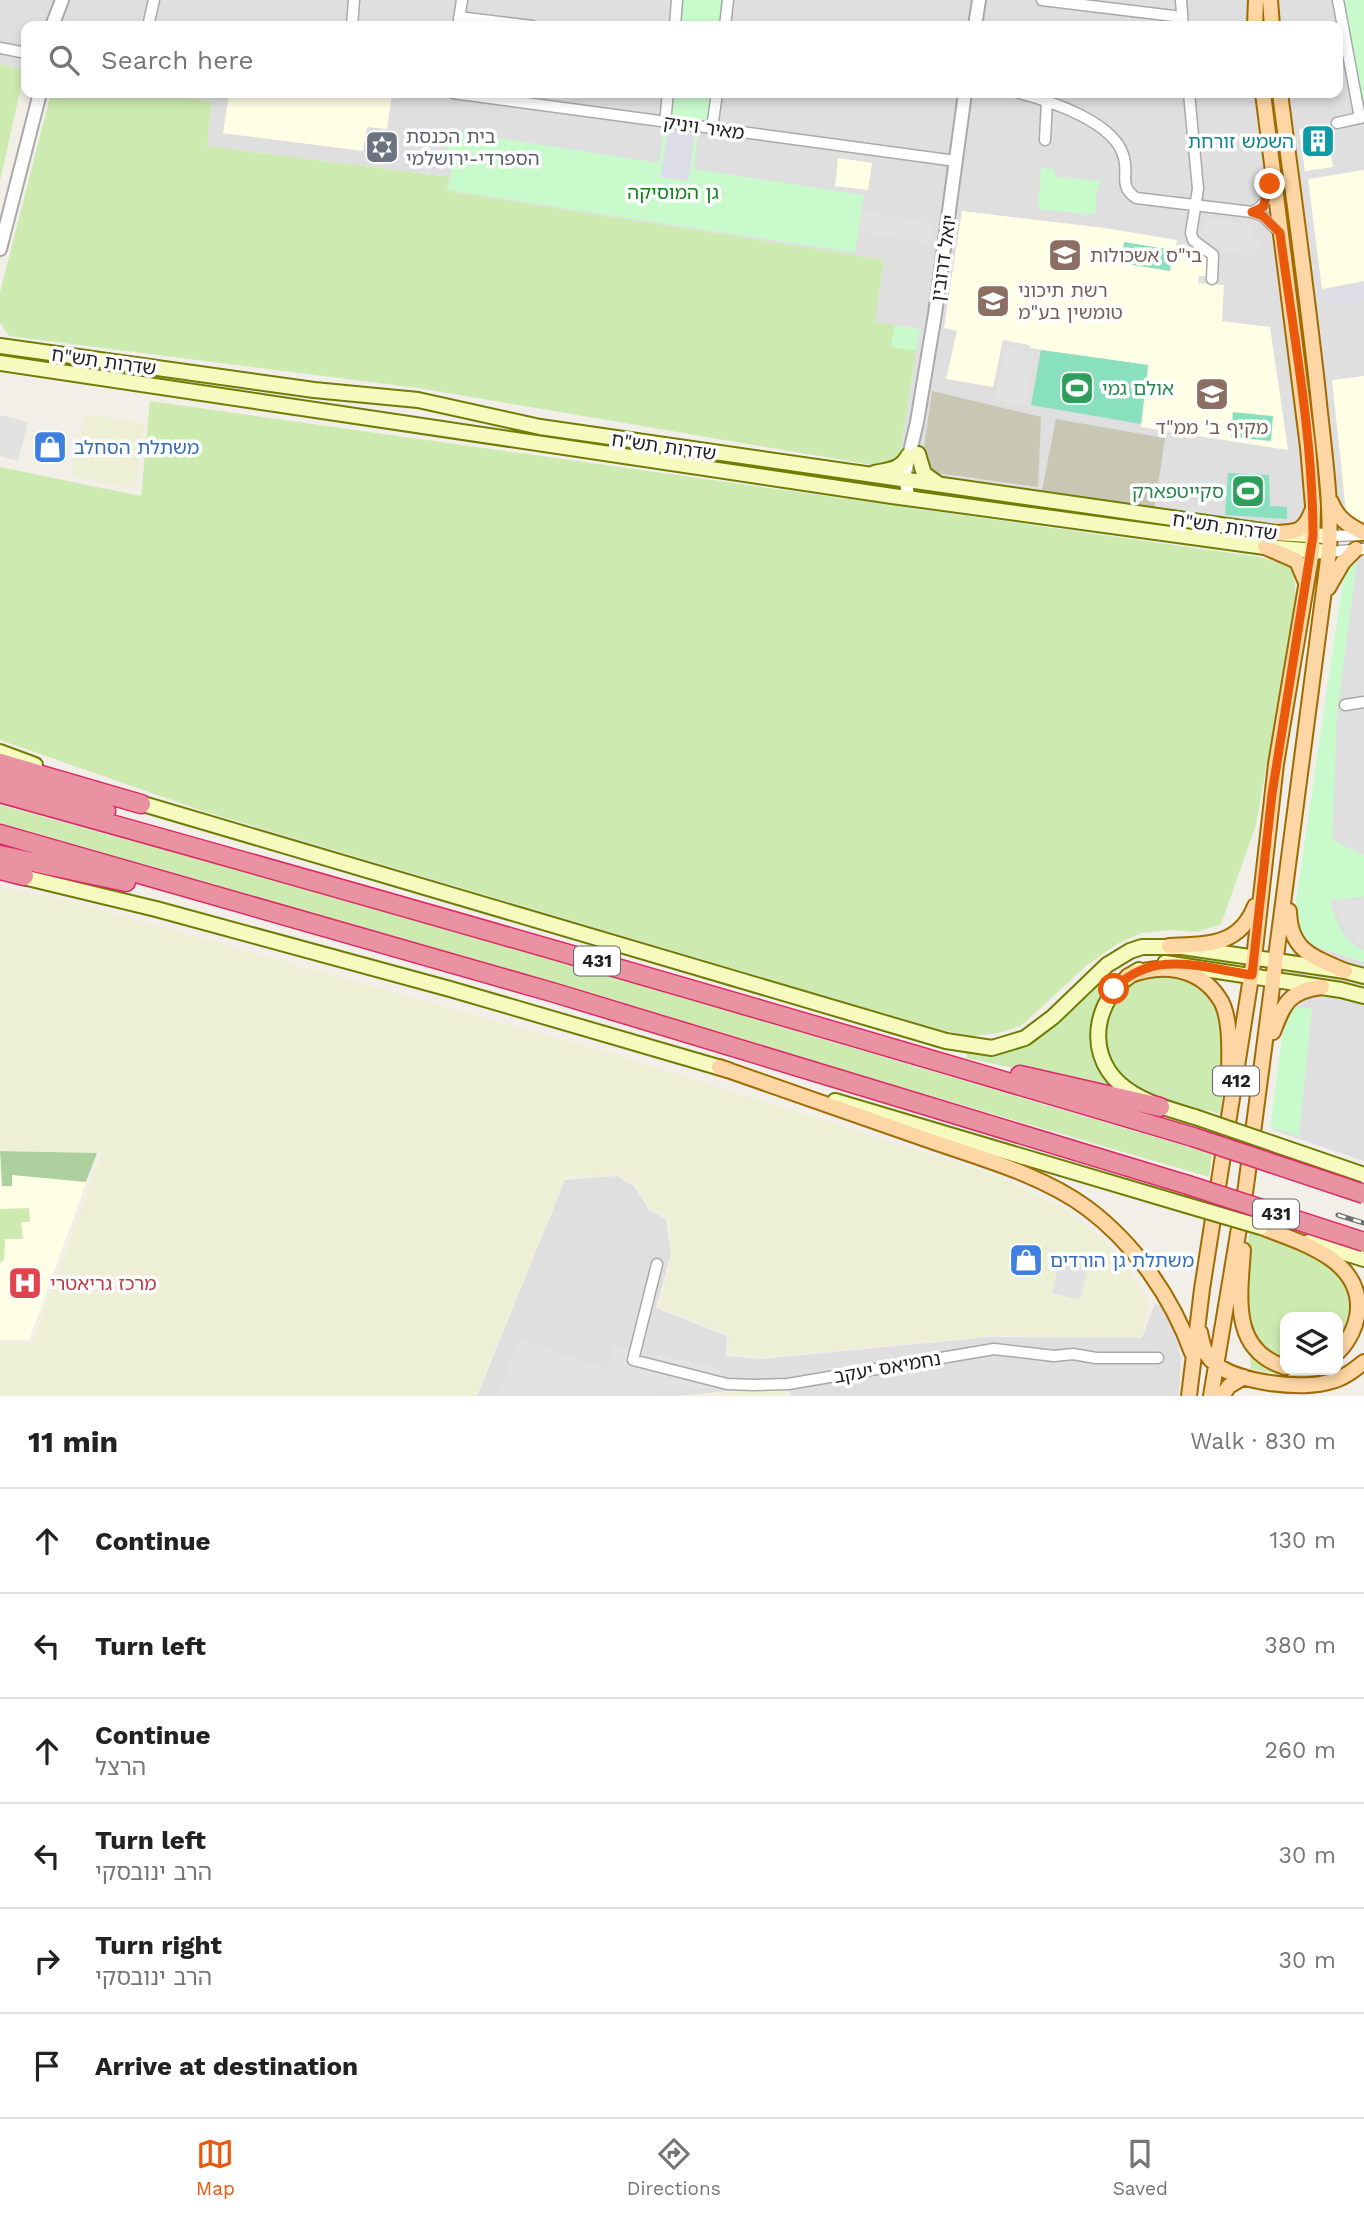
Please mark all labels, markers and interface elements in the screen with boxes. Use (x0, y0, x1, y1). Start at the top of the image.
search box (21, 21, 1343, 98)
icon: search (45, 41, 83, 79)
text: Search here (101, 45, 253, 75)
street label: מאיר ויניק (662, 110, 746, 145)
building icon: השמש זורחת (1299, 122, 1337, 160)
place label: בית הכנסת הספרדי-ירושלמי (406, 125, 540, 170)
synagogue icon: בית הכנסת הספרדי-ירושלמי (363, 128, 401, 166)
place label: השמש זורחת (1188, 130, 1294, 153)
route end (1254, 168, 1285, 199)
park label: גן המוסיקה (627, 181, 719, 204)
street label: יואל דרובין (926, 213, 961, 303)
school or university icon: בי"ס אשכולות (1046, 236, 1084, 274)
place label: בי"ס אשכולות (1090, 244, 1202, 267)
place label: רשת תיכוני טומשין בע"מ (1018, 279, 1123, 324)
school or university icon: רשת תיכוני טומשין בע"מ (974, 282, 1012, 320)
street label: שדרות תש"ח (50, 343, 158, 380)
sports icon: אולם גמי (1058, 369, 1096, 407)
school or university icon: מקיף ב' ממ"ד (1193, 375, 1231, 413)
place label: אולם גמי (1102, 377, 1174, 400)
place label: מקיף ב' ממ"ד (1156, 416, 1268, 439)
shop icon: משתלת הסחלב (31, 428, 69, 466)
street label: שדרות תש"ח (610, 428, 718, 465)
place label: משתלת הסחלב (74, 436, 199, 459)
sports icon: סקייטפארק (1229, 472, 1267, 510)
place label: סקייטפארק (1132, 480, 1224, 503)
street label: שדרות תש"ח (1171, 508, 1279, 545)
road number: 431 (574, 946, 620, 976)
route start (1098, 973, 1129, 1004)
road number: 412 (1213, 1066, 1259, 1096)
road number: 431 (1253, 1199, 1299, 1228)
shop icon: משתלת גן הורדים (1007, 1241, 1045, 1279)
place label: משתלת גן הורדים (1050, 1249, 1194, 1272)
hospital icon: מרכז גריאטרי (6, 1264, 44, 1302)
place label: מרכז גריאטרי (50, 1272, 157, 1295)
map controls (1280, 1312, 1343, 1375)
button: layers (1280, 1312, 1343, 1375)
street label: נחמיאס יעקב (832, 1347, 942, 1388)
text: 11 min (28, 1424, 118, 1459)
text: Walk · 830 m (1190, 1428, 1336, 1455)
icon: ahead (28, 1522, 66, 1560)
text: Continue (95, 1526, 211, 1556)
text: 130 m (1270, 1527, 1336, 1554)
icon: left (28, 1627, 66, 1665)
text: Turn left (95, 1631, 206, 1661)
text: 380 m (1264, 1632, 1336, 1659)
text: Continue (95, 1720, 211, 1750)
icon: ahead (28, 1732, 66, 1770)
text: 260 m (1265, 1737, 1336, 1764)
text: הרצל (95, 1754, 146, 1781)
text: Turn left (95, 1825, 206, 1855)
icon: left (28, 1837, 66, 1875)
text: 30 m (1279, 1842, 1336, 1869)
text: הרב ינובסקי (95, 1859, 212, 1886)
text: Turn right (95, 1930, 222, 1960)
icon: right (28, 1942, 66, 1980)
text: 30 m (1279, 1947, 1336, 1974)
text: הרב ינובסקי (95, 1964, 212, 1991)
icon: arrive (28, 2047, 66, 2085)
text: Arrive at destination (95, 2051, 358, 2081)
tab: Map (196, 2135, 235, 2200)
tab: Directions (627, 2135, 721, 2200)
tab: Saved (1113, 2135, 1168, 2200)

